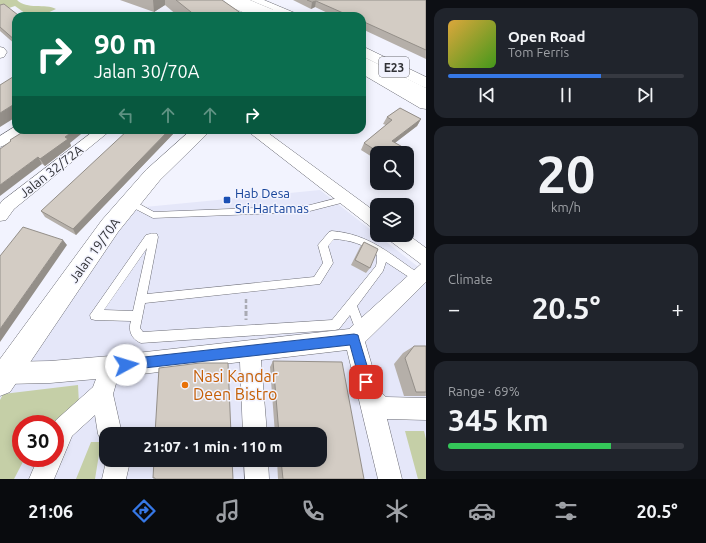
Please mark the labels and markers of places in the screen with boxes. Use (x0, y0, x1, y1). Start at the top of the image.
place label: Hab Desa Sri Hartamas (235, 186, 309, 215)
marker: Hab Desa Sri Hartamas (222, 195, 232, 205)
pin (349, 365, 383, 399)
place label: Nasi Kandar Deen Bistro (193, 367, 278, 403)
marker: Nasi Kandar Deen Bistro (180, 380, 190, 390)

